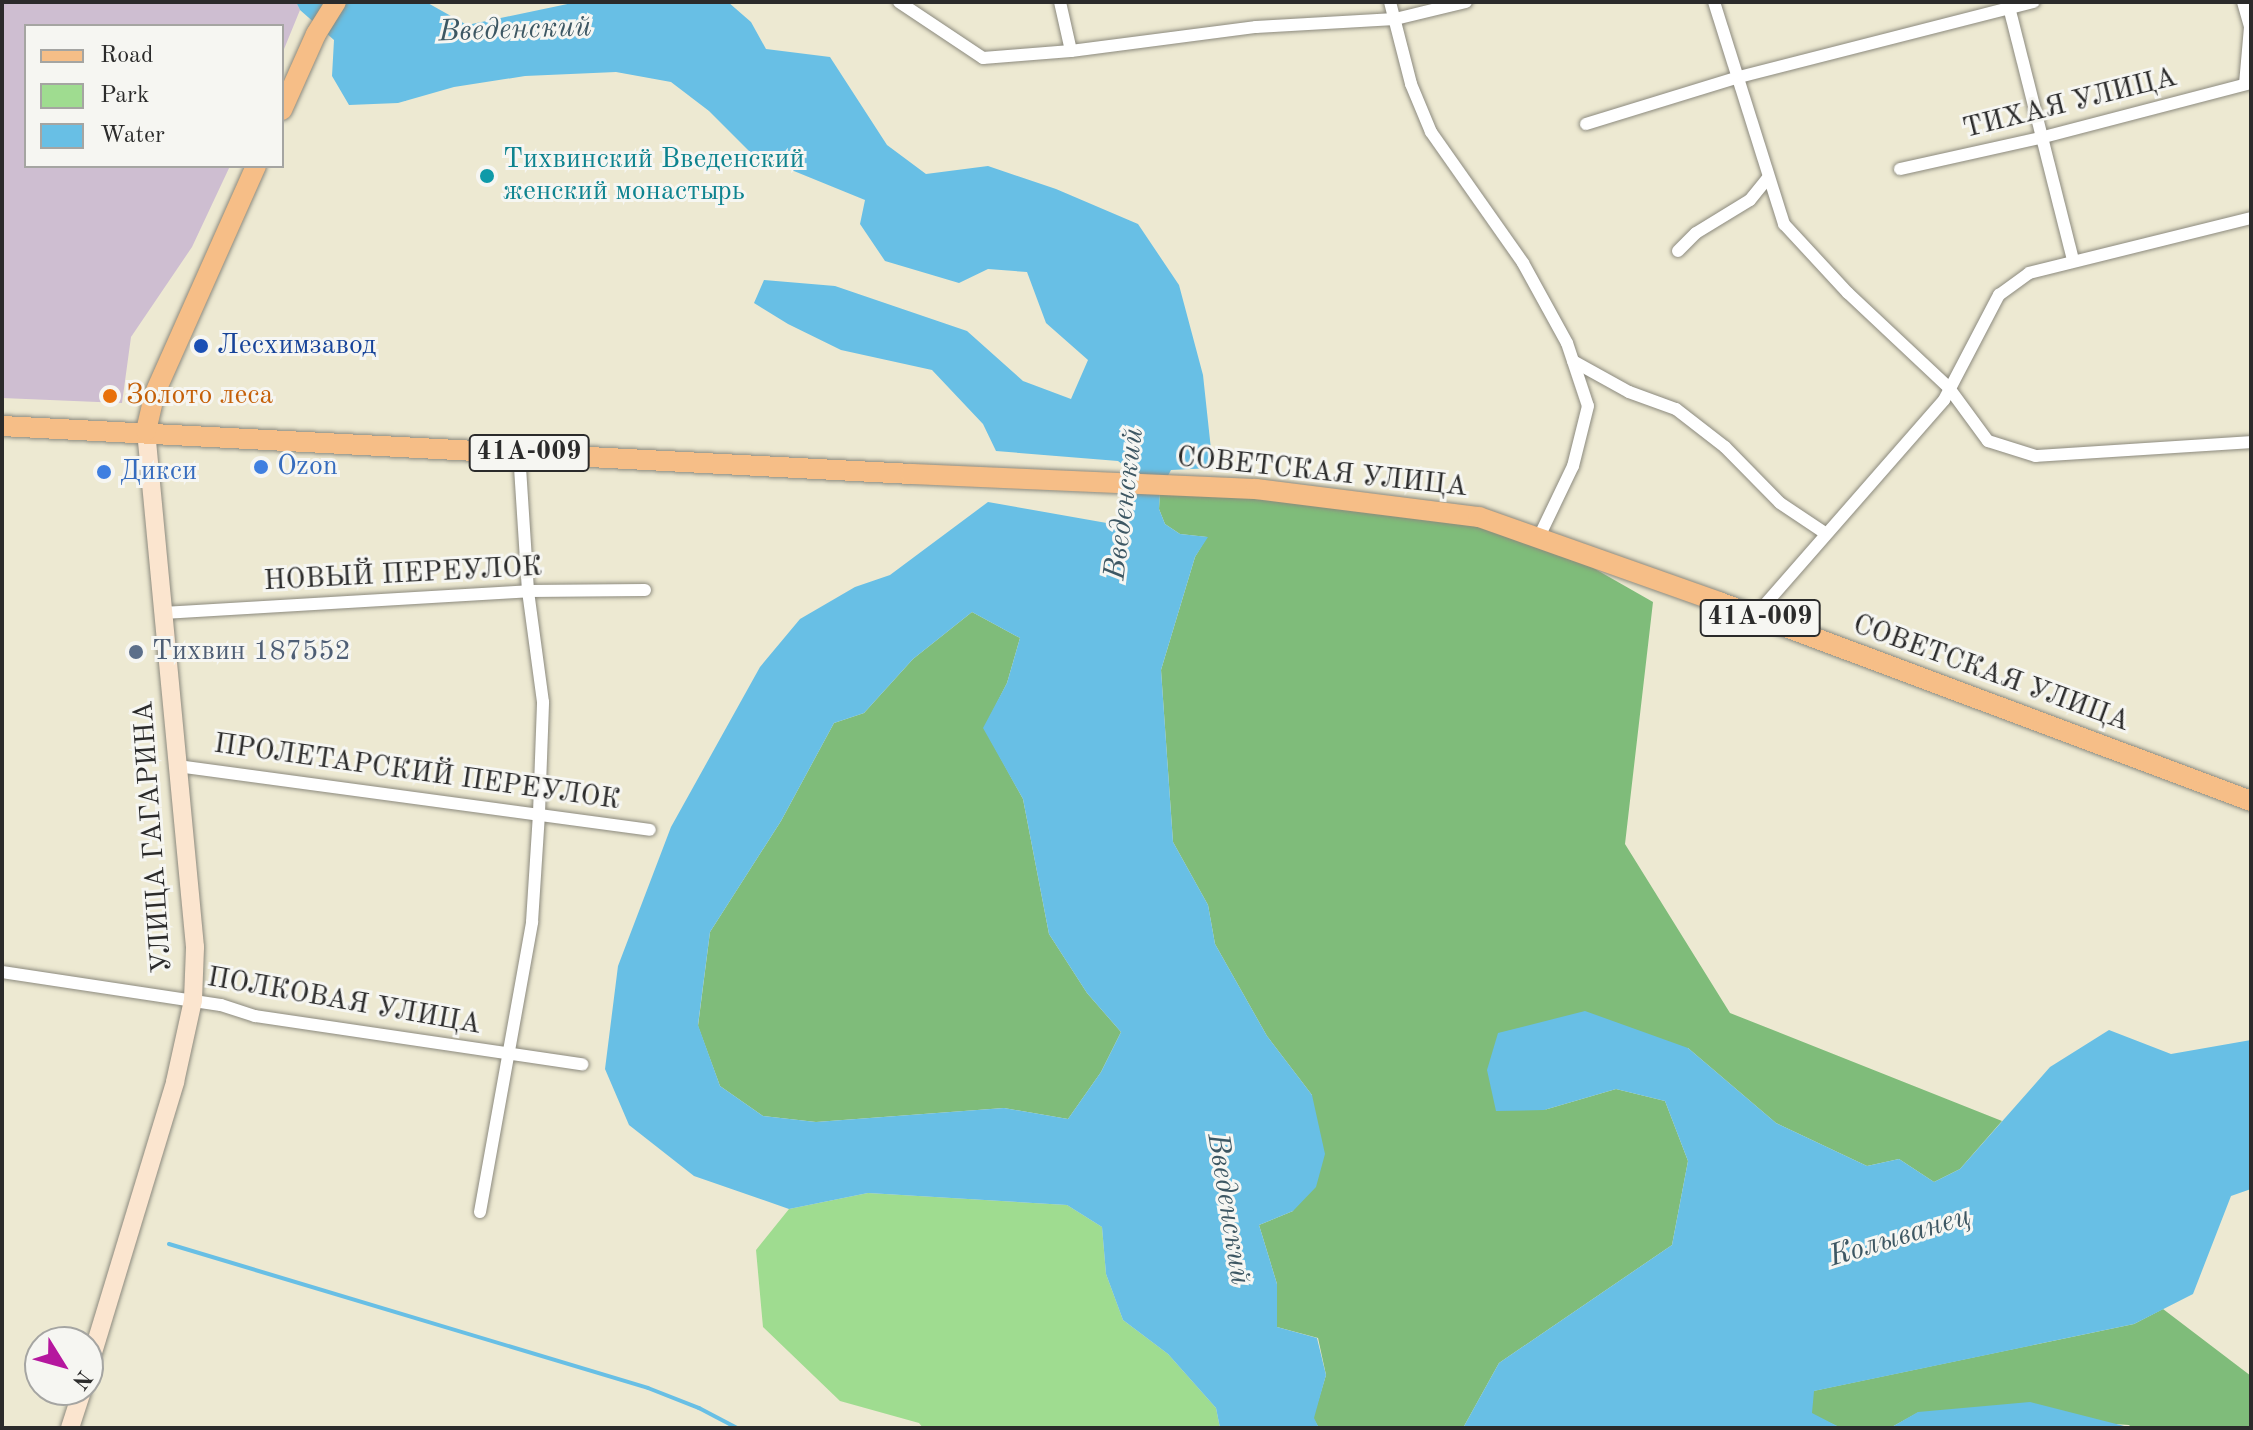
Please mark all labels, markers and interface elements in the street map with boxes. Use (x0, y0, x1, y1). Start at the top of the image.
water label: Введенский (438, 9, 592, 51)
legend (24, 24, 284, 168)
text: Road (100, 44, 153, 68)
street label: ТИХАЯ УЛИЦА (1960, 61, 2180, 147)
text: Park (100, 84, 149, 108)
text: Water (100, 124, 165, 148)
place label: Тихвинский Введенский женский монастырь (503, 143, 805, 209)
marker: Тихвинский Введенский женский монастырь (478, 167, 496, 185)
place label: Лесхимзавод (217, 329, 376, 363)
marker: Лесхимзавод (192, 337, 210, 355)
place label: Золото леса (126, 379, 273, 413)
marker: Золото леса (101, 387, 119, 405)
water label: Введенский (1098, 426, 1152, 582)
road number: 41А-009 (467, 431, 591, 475)
street label: СОВЕТСКАЯ УЛИЦА (1175, 441, 1469, 505)
place label: Ozon (277, 450, 338, 484)
place label: Дикси (120, 455, 197, 489)
marker: Ozon (252, 458, 270, 476)
marker: Дикси (95, 463, 113, 481)
street label: НОВЫЙ ПЕРЕУЛОК (263, 551, 543, 599)
road number: 41А-009 (1698, 596, 1822, 640)
street label: СОВЕТСКАЯ УЛИЦА (1848, 608, 2134, 740)
place label: Тихвин 187552 (152, 635, 351, 669)
marker: Тихвин 187552 (127, 643, 145, 661)
street label: УЛИЦА ГАГАРИНА (128, 700, 180, 974)
street label: ПРОЛЕТАРСКИЙ ПЕРЕУЛОК (212, 728, 622, 818)
street label: ПОЛКОВАЯ УЛИЦА (204, 961, 484, 1043)
water label: Введенский (1198, 1130, 1258, 1288)
water label: Колыванец (1825, 1198, 1975, 1276)
north arrow (24, 1326, 104, 1406)
text: N (68, 1366, 95, 1393)

